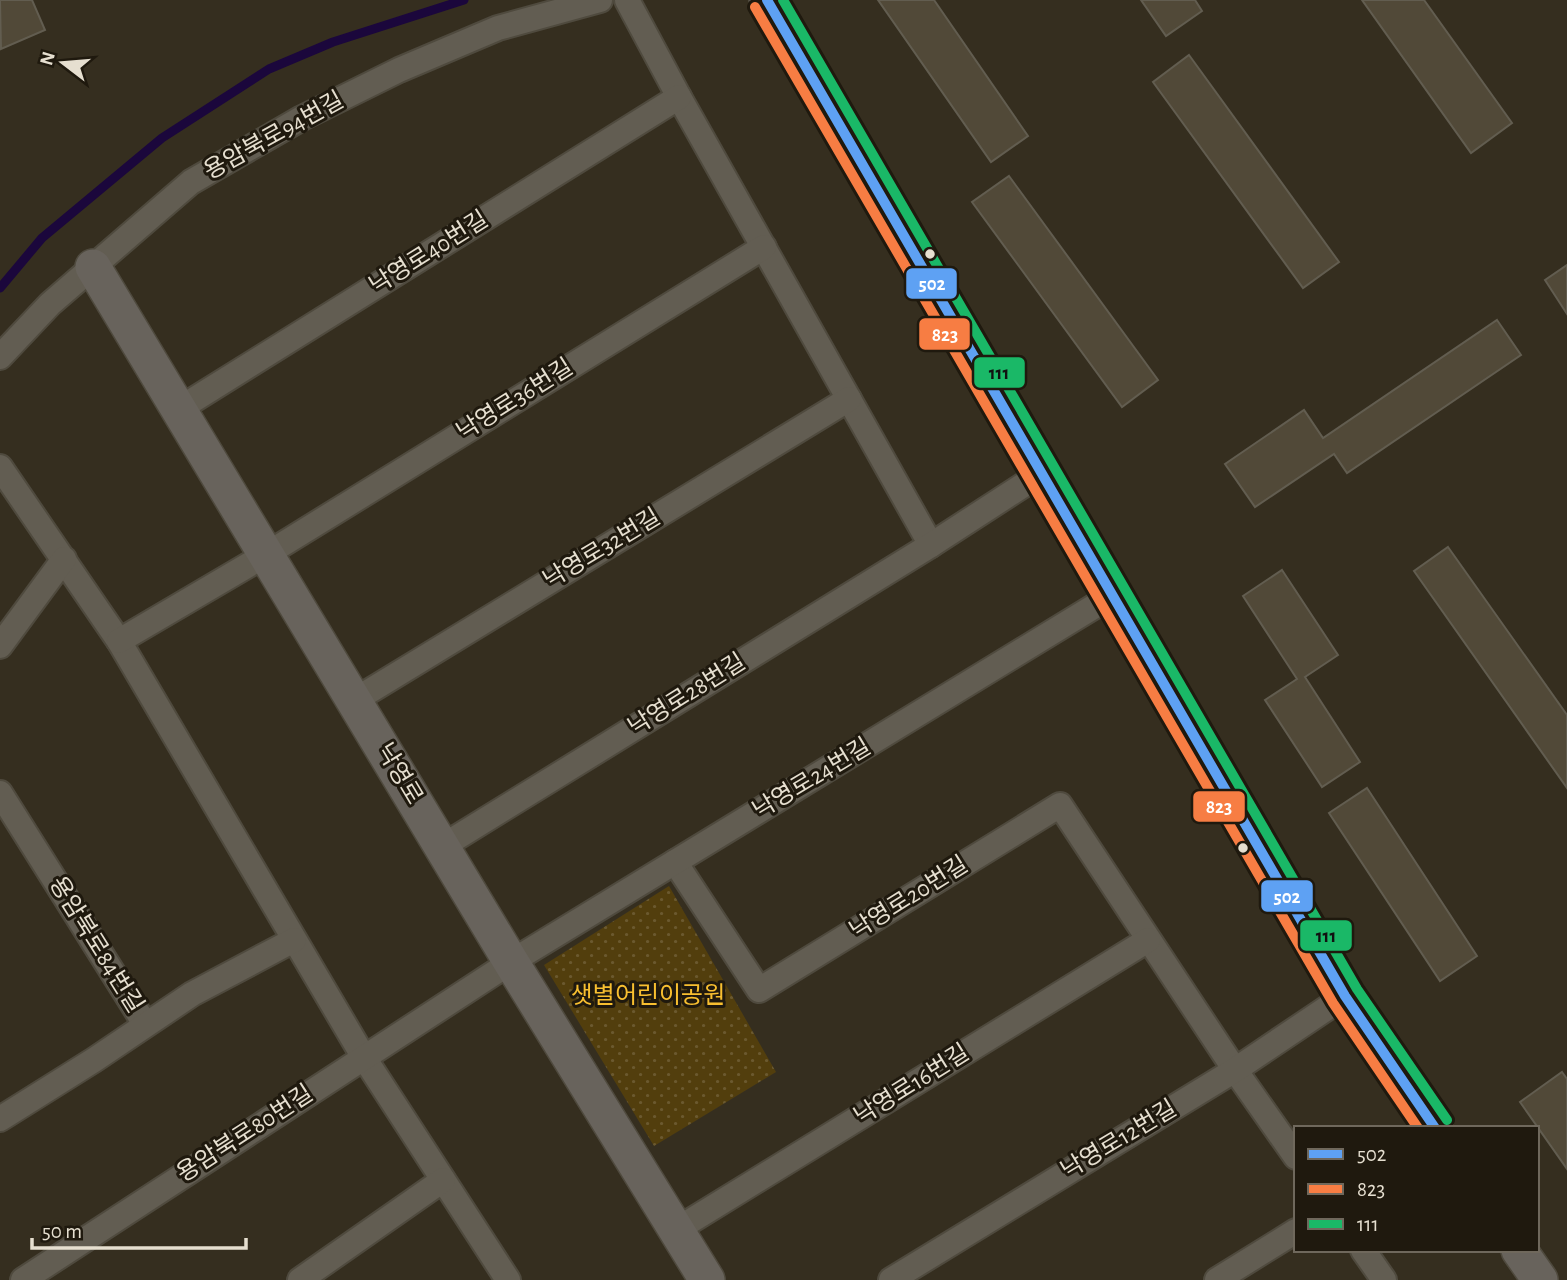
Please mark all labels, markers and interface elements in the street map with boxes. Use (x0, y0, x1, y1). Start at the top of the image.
north arrow (28, 28, 98, 98)
text: N (37, 50, 59, 68)
street label: 용암북로94번길 (200, 87, 348, 184)
street label: 낙영로40번길 (365, 206, 492, 299)
unlabelled marker (923, 247, 937, 261)
line badge: 502 (905, 267, 958, 300)
text: 502 (918, 275, 946, 294)
line badge: 823 (918, 317, 971, 351)
text: 823 (932, 326, 958, 345)
street label: 낙영로36번길 (452, 354, 577, 445)
line badge: 111 (973, 356, 1026, 389)
text: 111 (989, 364, 1009, 383)
street label: 낙영로32번길 (539, 504, 664, 593)
street label: 낙영로28번길 (624, 649, 750, 740)
street label: 낙영로24번길 (748, 734, 875, 824)
street label: 낙영로 (372, 739, 427, 809)
line badge: 823 (1192, 790, 1246, 823)
text: 823 (1206, 798, 1232, 817)
unlabelled marker (1236, 841, 1250, 855)
street label: 낙영로20번길 (845, 851, 972, 944)
street label: 용암북로84번길 (45, 872, 148, 1017)
line badge: 502 (1260, 879, 1314, 913)
text: 502 (1273, 888, 1301, 907)
line badge: 111 (1299, 919, 1353, 952)
text: 111 (1316, 927, 1336, 946)
park label: 샛별어린이공원 (571, 983, 725, 1008)
street label: 낙영로16번길 (850, 1040, 973, 1130)
street label: 용암북로80번길 (172, 1080, 317, 1187)
street label: 낙영로12번길 (1057, 1095, 1181, 1184)
legend (1294, 1126, 1539, 1252)
text: 502 (1357, 1144, 1386, 1165)
text: 823 (1357, 1179, 1385, 1200)
scale bar (32, 1206, 245, 1250)
text: 111 (1357, 1214, 1379, 1235)
text: 50 m (42, 1221, 82, 1242)

